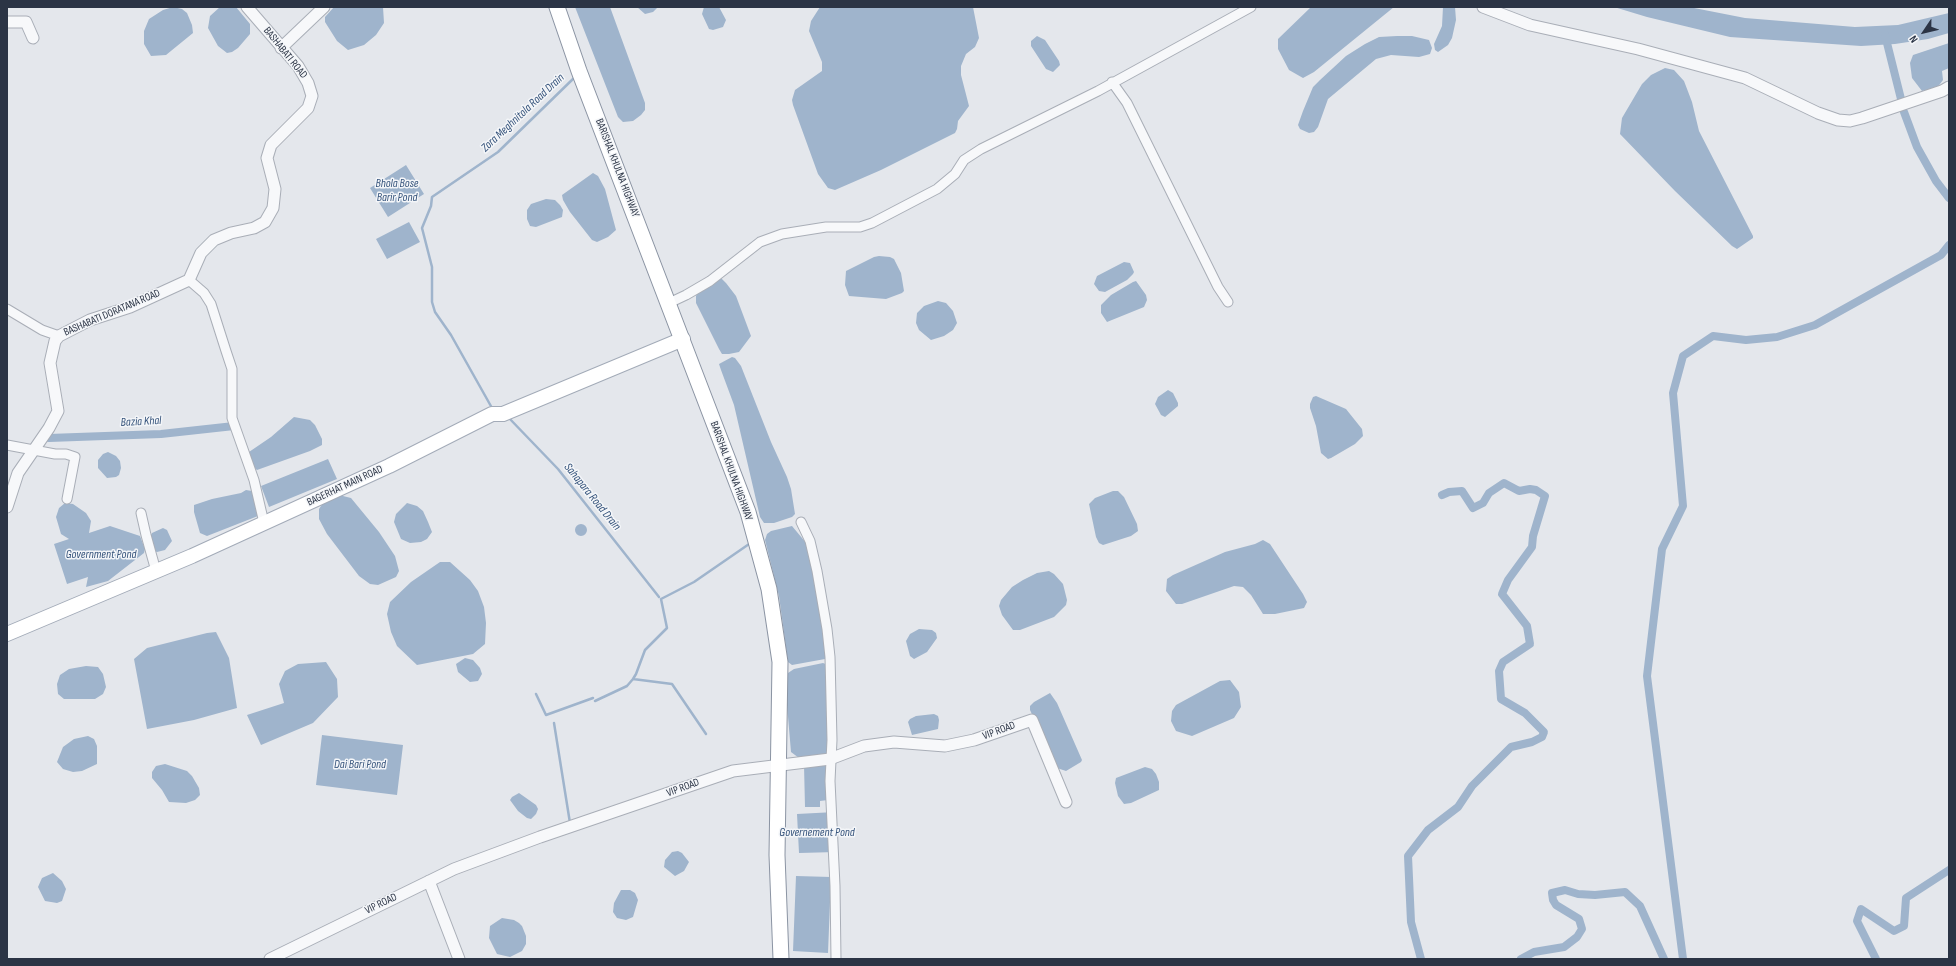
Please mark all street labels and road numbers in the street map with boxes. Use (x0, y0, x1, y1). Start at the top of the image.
street label: BASHABATI ROAD (260, 25, 310, 81)
street label: BARISHAL KHULNA HIGHWAY (592, 117, 642, 219)
street label: BASHABATI DORATANA ROAD (62, 287, 162, 339)
street label: BARISHAL KHULNA HIGHWAY (707, 420, 755, 522)
street label: BAGERHAT MAIN ROAD (305, 463, 385, 509)
street label: VIP ROAD (981, 719, 1017, 743)
street label: VIP ROAD (665, 776, 701, 800)
street label: VIP ROAD (363, 891, 399, 917)

